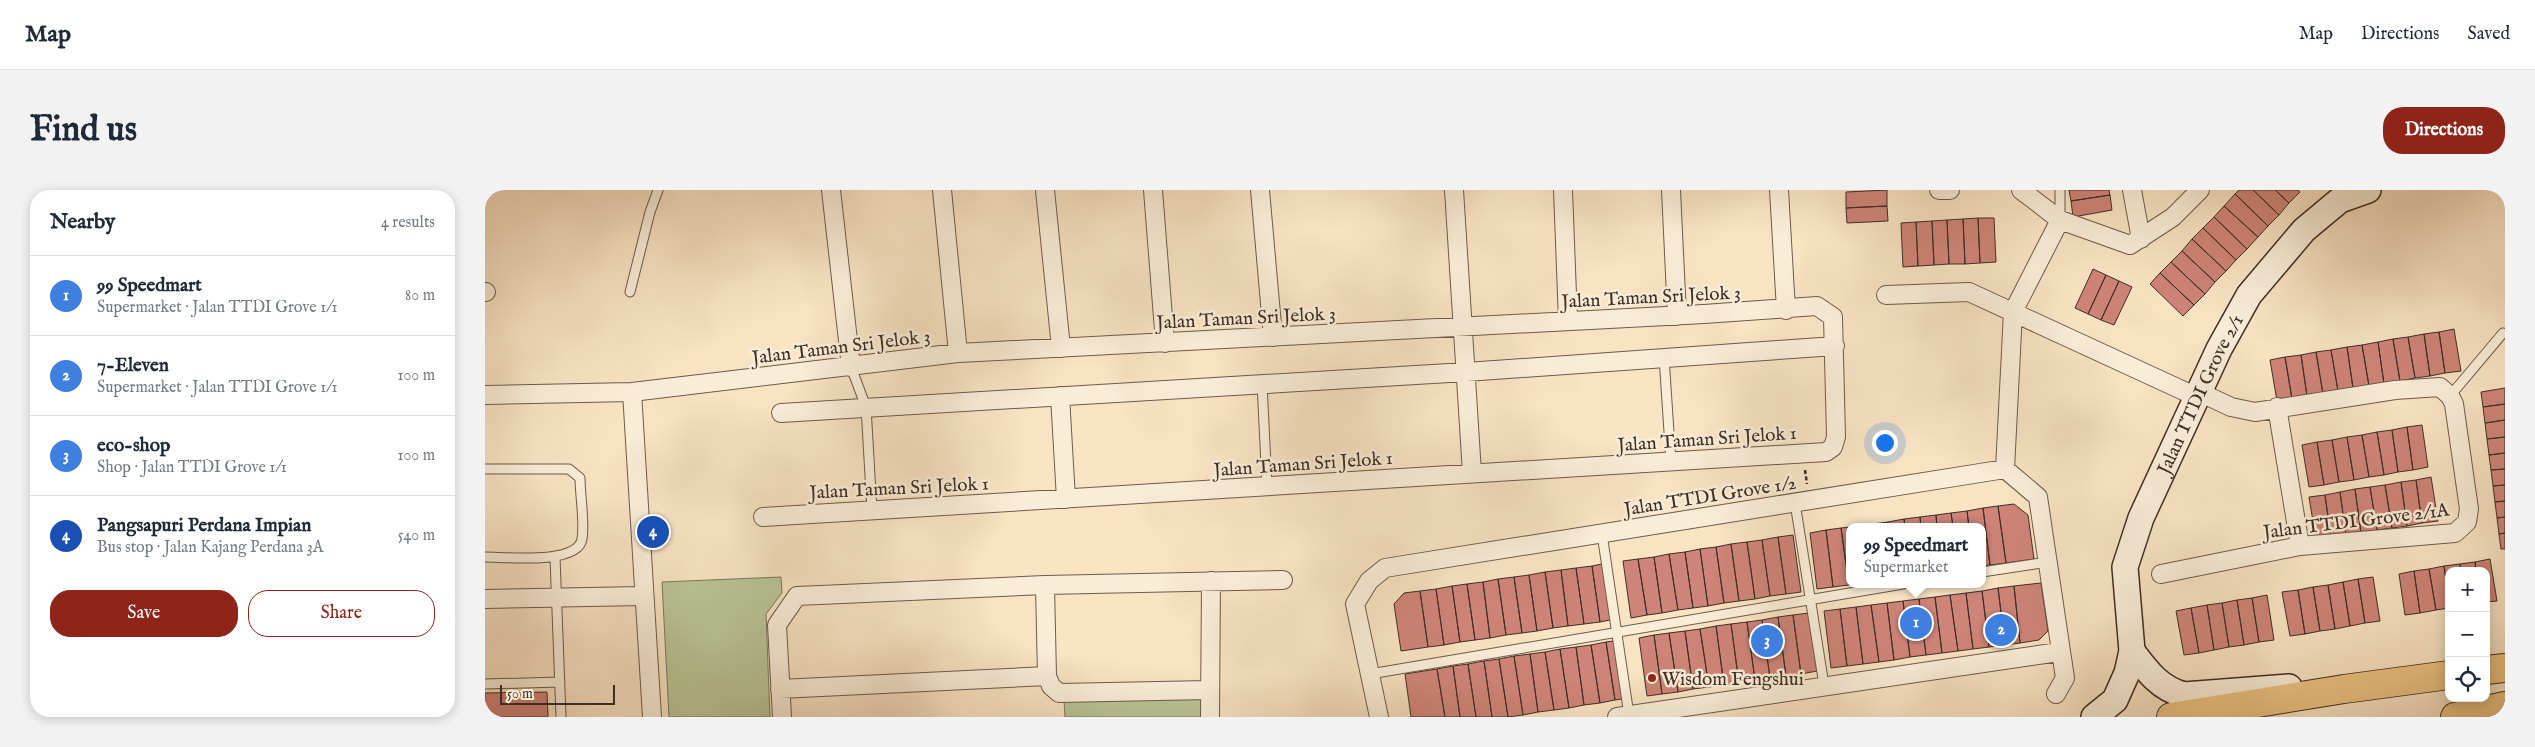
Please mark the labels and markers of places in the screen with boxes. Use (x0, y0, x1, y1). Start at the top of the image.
pin: 4 (637, 513, 669, 551)
pin: 1 (1900, 604, 1932, 642)
pin: 2 (1985, 611, 2017, 649)
pin: 3 (1751, 622, 1783, 660)
place label: Wisdom Fengshui (1662, 668, 1804, 692)
marker: Wisdom Fengshui (1646, 672, 1658, 684)

